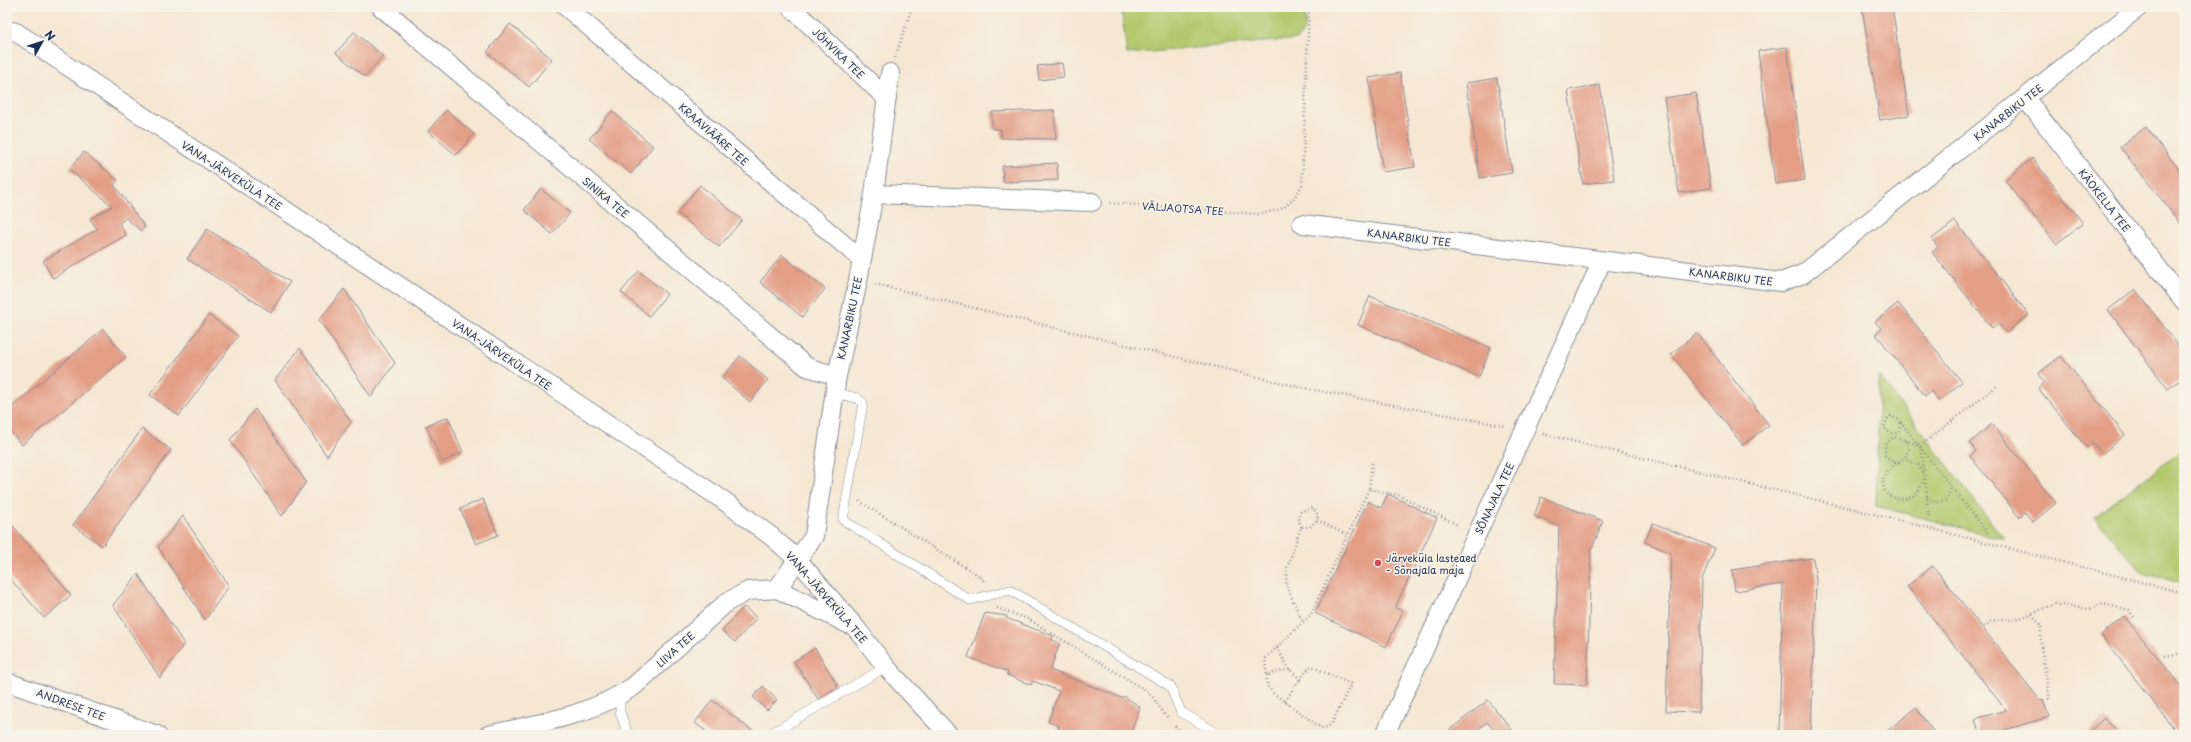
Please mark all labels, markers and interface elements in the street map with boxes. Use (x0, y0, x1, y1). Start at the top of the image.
north arrow (22, 22, 62, 62)
street label: JÕHVIKA TEE (810, 24, 868, 82)
text: N (41, 27, 60, 44)
street label: KANARBIKU TEE (1970, 80, 2046, 144)
street label: KRAAVIÄÄRE TEE (676, 99, 752, 169)
street label: VANA-JÄRVEKÜLA TEE (179, 137, 285, 213)
street label: KÄOKELLA TEE (2076, 165, 2134, 235)
street label: SINIKA TEE (579, 173, 633, 221)
street label: VÄLJAOTSA TEE (1142, 198, 1224, 218)
street label: KANARBIKU TEE (1366, 224, 1452, 250)
street label: KANARBIKU TEE (1688, 263, 1774, 289)
street label: KANARBIKU TEE (833, 275, 865, 361)
street label: VANA-JÄRVEKÜLA TEE (449, 315, 555, 393)
street label: SÕNAJALA TEE (1471, 459, 1517, 537)
street label: VANA-JÄRVEKÜLA TEE (783, 548, 871, 646)
place label: Järveküla lasteaed - Sõnajala maja (1386, 550, 1477, 577)
marker: Järveküla lasteaed - Sõnajala maja (1373, 558, 1383, 568)
street label: LIIVA TEE (653, 628, 697, 670)
street label: ANDRESE TEE (34, 685, 108, 723)

